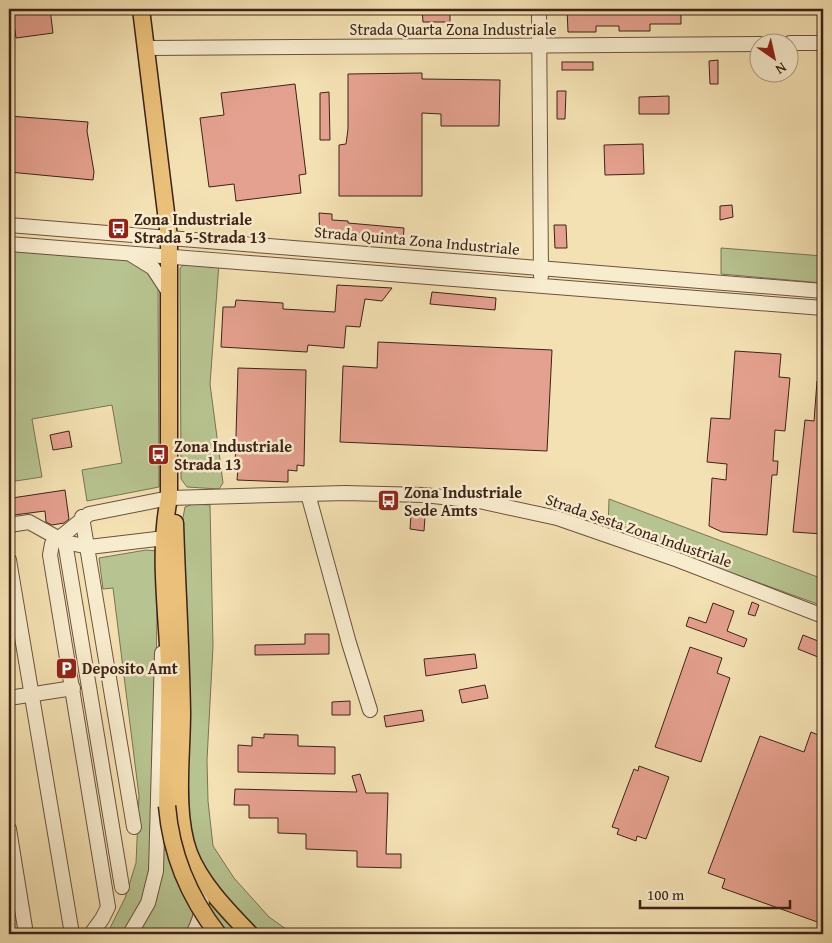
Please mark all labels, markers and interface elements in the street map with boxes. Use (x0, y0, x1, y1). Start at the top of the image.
street label: Strada Quarta Zona Industriale (350, 17, 556, 41)
north arrow (750, 32, 800, 82)
text: N (771, 58, 791, 80)
place label: Zona Industriale Strada 5-Strada 13 (134, 207, 266, 249)
bus stop icon: Zona Industriale Strada 5-Strada 13 (106, 216, 130, 240)
street label: Strada Quinta Zona Industriale (313, 219, 521, 261)
place label: Zona Industriale Strada 13 (174, 434, 292, 476)
bus stop icon: Zona Industriale Strada 13 (146, 443, 170, 467)
place label: Zona Industriale Sede Amts (404, 480, 522, 522)
street label: Strada Sesta Zona Industriale (542, 487, 736, 573)
bus stop icon: Zona Industriale Sede Amts (376, 489, 400, 513)
parking icon: Deposito Amt (54, 656, 78, 680)
place label: Deposito Amt (82, 656, 178, 680)
scale bar (640, 878, 790, 910)
text: 100 m (647, 884, 685, 905)

